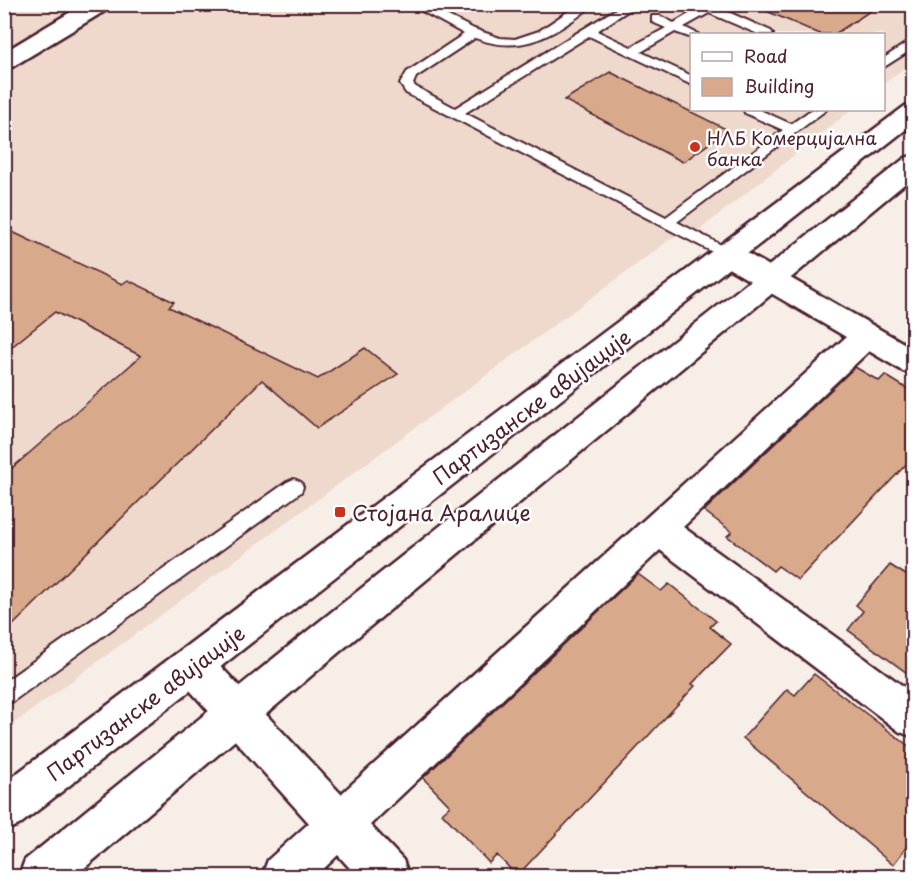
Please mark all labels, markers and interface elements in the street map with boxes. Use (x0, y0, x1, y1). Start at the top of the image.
legend (690, 33, 885, 111)
text: Road (744, 42, 788, 69)
text: Building (744, 72, 814, 99)
place label: НЛБ Комерцијална банка (707, 124, 877, 172)
marker: НЛБ Комерцијална банка (688, 140, 702, 154)
street label: Партизанске авијације (425, 321, 637, 491)
place label: Стојана Аралице (352, 496, 531, 528)
marker: Стојана Аралице (333, 505, 347, 519)
street label: Партизанске авијације (39, 617, 251, 787)

